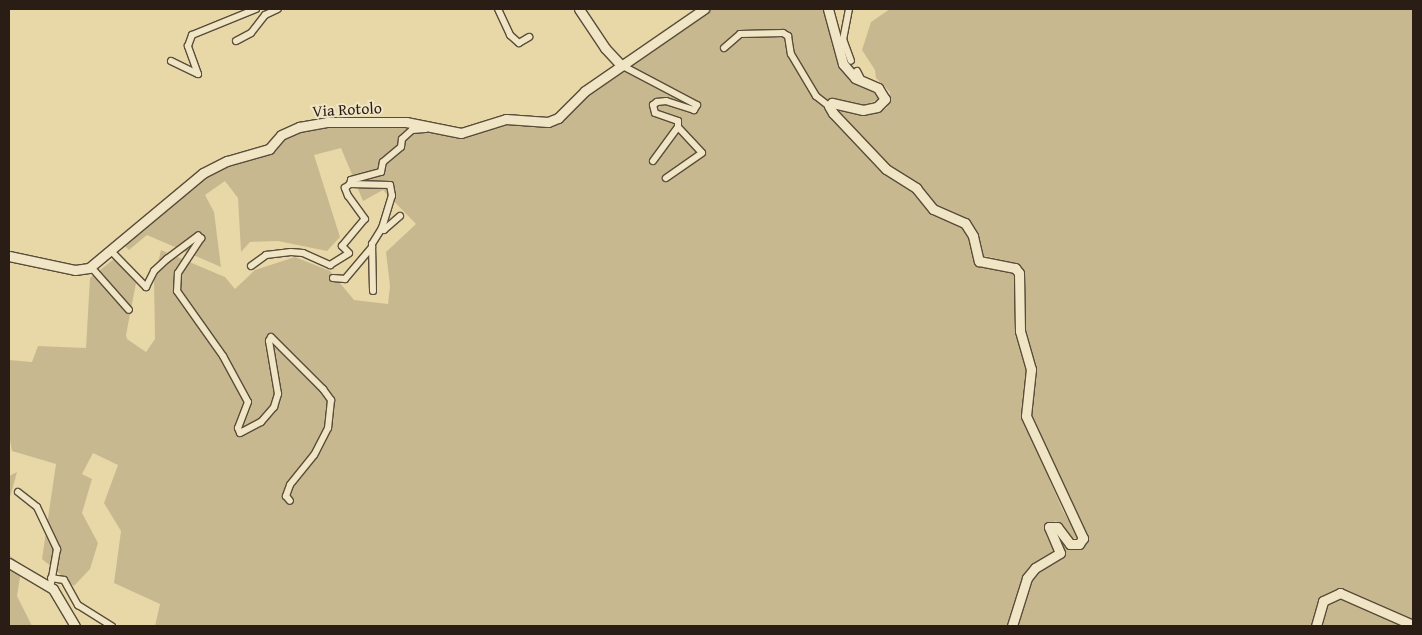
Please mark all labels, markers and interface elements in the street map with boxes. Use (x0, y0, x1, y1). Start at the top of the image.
street label: Via Rotolo (312, 98, 382, 120)

